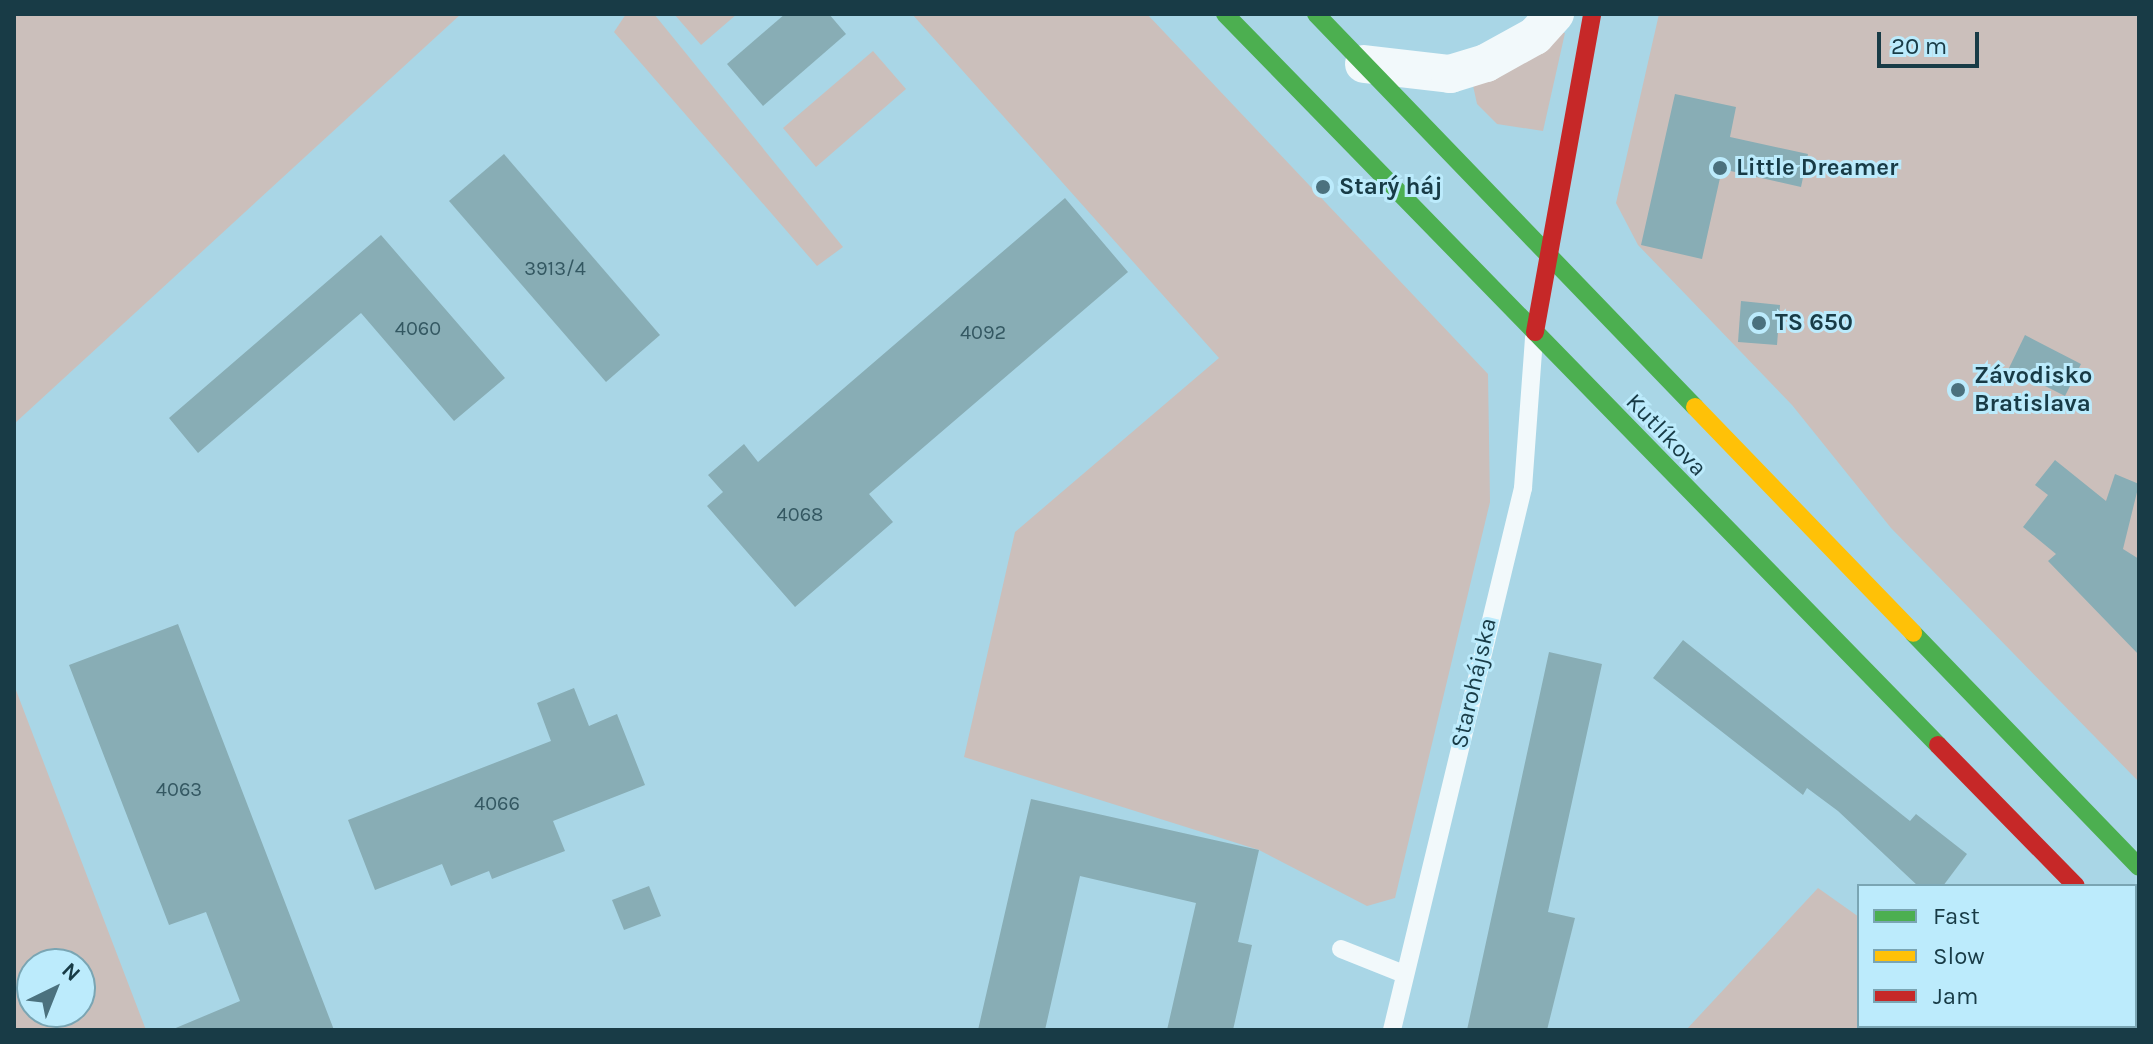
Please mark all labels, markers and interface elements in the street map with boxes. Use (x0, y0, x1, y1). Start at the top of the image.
scale bar (1881, 16, 1983, 66)
text: 20 m (1891, 32, 1947, 60)
place label: Little Dreamer (1736, 154, 1898, 182)
marker: Little Dreamer (1711, 159, 1729, 177)
place label: Starý háj (1339, 173, 1442, 201)
marker: Starý háj (1314, 178, 1332, 196)
house number: 3913/4 (524, 256, 586, 280)
place label: TS 650 (1775, 309, 1853, 337)
marker: TS 650 (1750, 314, 1768, 332)
house number: 4060 (395, 316, 441, 340)
house number: 4092 (960, 320, 1006, 344)
place label: Závodisko Bratislava (1974, 362, 2092, 418)
marker: Závodisko Bratislava (1949, 381, 1967, 399)
street label: Kutlíkova (1620, 388, 1712, 482)
house number: 4068 (777, 502, 823, 526)
street label: Starohájska (1445, 615, 1503, 751)
house number: 4063 (156, 777, 202, 801)
house number: 4066 (474, 791, 520, 815)
legend (1857, 884, 2137, 1028)
text: Fast (1933, 902, 1980, 930)
text: Slow (1933, 942, 1985, 970)
north arrow (16, 948, 96, 1028)
text: N (56, 957, 86, 987)
text: Jam (1933, 982, 1978, 1010)

